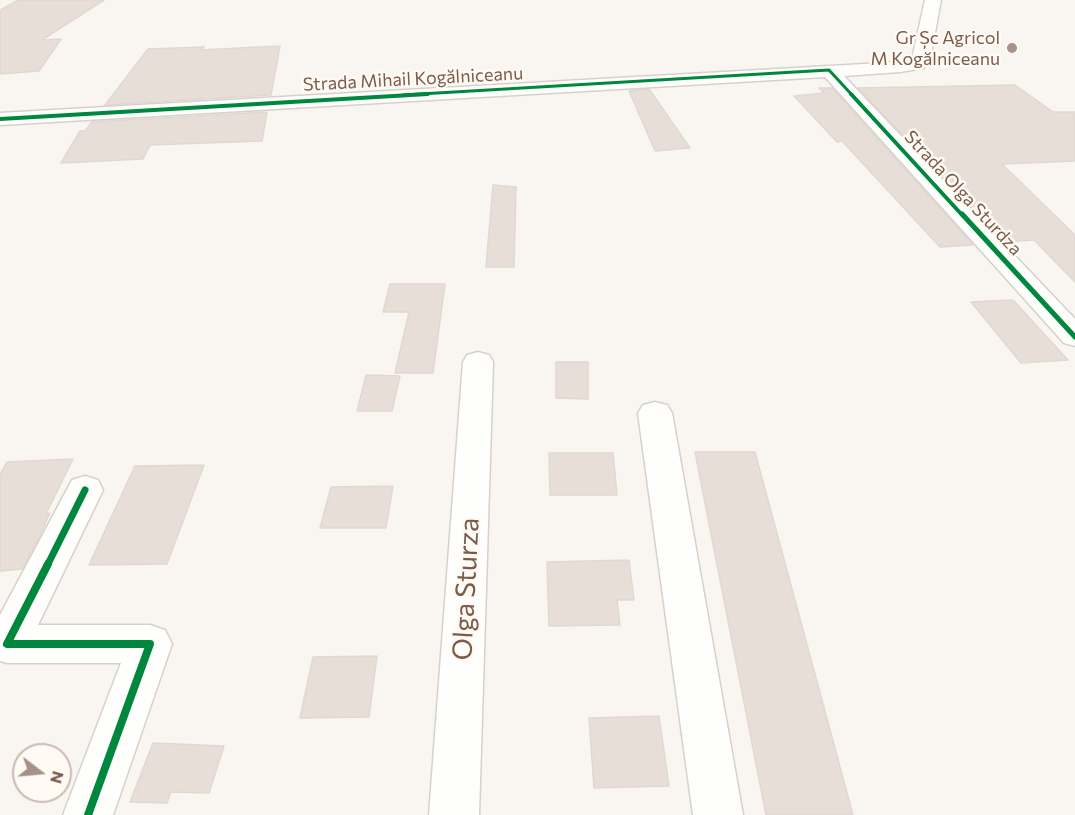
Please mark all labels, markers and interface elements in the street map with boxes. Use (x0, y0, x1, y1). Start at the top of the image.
place label: Gr Șc Agricol M Kogălniceanu (870, 27, 1000, 70)
marker: Gr Șc Agricol M Kogălniceanu (1005, 41, 1019, 55)
street label: Strada Mihail Kogălniceanu (302, 62, 524, 96)
street label: Strada Olga Sturdza (900, 126, 1026, 260)
street label: Olga Sturza (446, 517, 486, 661)
north arrow (12, 743, 72, 803)
text: N (47, 769, 69, 786)

